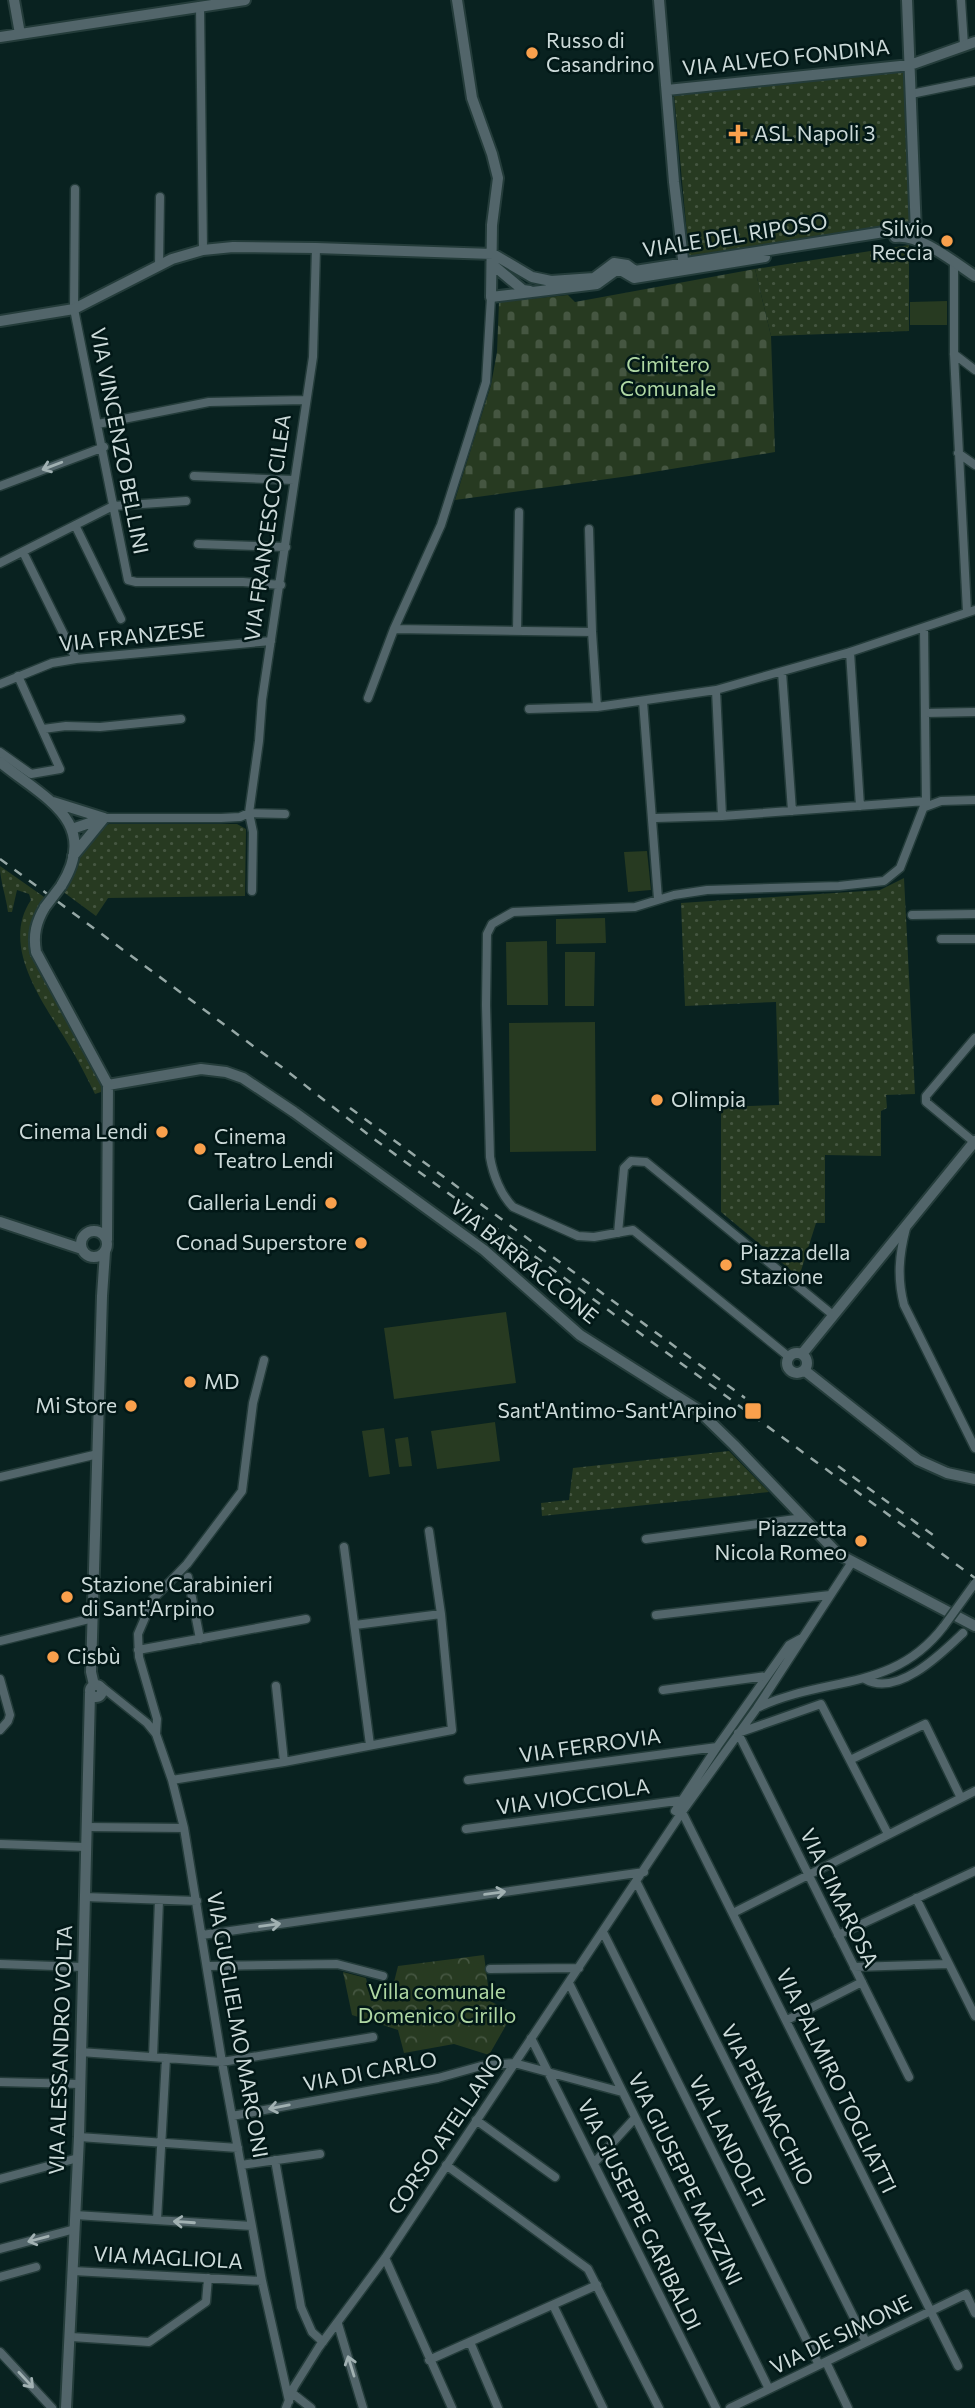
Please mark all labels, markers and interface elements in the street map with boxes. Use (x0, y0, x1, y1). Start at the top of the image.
place label: Russo di Casandrino (546, 27, 654, 76)
street label: VIA ALVEO FONDINA (681, 33, 891, 80)
marker: Russo di Casandrino (524, 45, 540, 61)
place label: ASL Napoli 3 (754, 120, 875, 145)
marker: ASL Napoli 3 (728, 124, 748, 144)
street label: VIALE DEL RIPOSO (640, 208, 829, 261)
place label: Silvio Reccia (871, 215, 933, 264)
marker: Silvio Reccia (939, 233, 955, 249)
street label: VIA VINCENZO BELLINI (86, 325, 155, 556)
park label: Cimitero Comunale (620, 351, 716, 400)
street label: VIA FRANCESCO CILEA (238, 413, 295, 643)
one-way arrow (41, 461, 63, 474)
street label: VIA FRANZESE (58, 615, 206, 656)
place label: Olimpia (671, 1086, 746, 1111)
marker: Olimpia (649, 1092, 665, 1108)
place label: Cinema Lendi (19, 1118, 148, 1143)
place label: Cinema Teatro Lendi (214, 1123, 334, 1172)
marker: Cinema Lendi (154, 1124, 170, 1140)
marker: Cinema Teatro Lendi (192, 1141, 208, 1157)
place label: Galleria Lendi (187, 1189, 317, 1214)
street label: VIA BARRACCONE (446, 1194, 604, 1328)
marker: Galleria Lendi (323, 1195, 339, 1211)
place label: Conad Superstore (176, 1229, 347, 1254)
marker: Conad Superstore (353, 1235, 369, 1251)
place label: Piazza della Stazione (740, 1239, 850, 1288)
marker: Piazza della Stazione (718, 1257, 734, 1273)
place label: MD (204, 1368, 240, 1393)
marker: MD (182, 1374, 198, 1390)
place label: Mi Store (35, 1392, 117, 1417)
place label: Sant'Antimo-Sant'Arpino (497, 1397, 737, 1422)
marker: Mi Store (123, 1398, 139, 1414)
marker: Sant'Antimo-Sant'Arpino (743, 1401, 763, 1421)
place label: Piazzetta Nicola Romeo (715, 1515, 847, 1564)
marker: Piazzetta Nicola Romeo (853, 1533, 869, 1549)
place label: Stazione Carabinieri di Sant'Arpino (81, 1571, 273, 1620)
marker: Stazione Carabinieri di Sant'Arpino (59, 1589, 75, 1605)
place label: Cisbù (67, 1643, 121, 1668)
marker: Cisbù (45, 1649, 61, 1665)
street label: VIA FERROVIA (517, 1722, 662, 1767)
street label: VIA VIOCCIOLA (495, 1772, 651, 1819)
street label: VIA CIMAROSA (796, 1824, 885, 1971)
one-way arrow (483, 1887, 506, 1900)
street label: VIA GUGLIELMO MARCONI (203, 1890, 274, 2160)
one-way arrow (258, 1918, 281, 1931)
street label: VIA ALESSANDRO VOLTA (43, 1924, 76, 2175)
street label: VIA PALMIRO TOGLIATTI (772, 1964, 903, 2197)
park label: Villa comunale Domenico Cirillo (358, 1978, 516, 2027)
street label: VIA PENNACCHIO (717, 2020, 820, 2189)
street label: VIA DI CARLO (301, 2045, 439, 2096)
street label: CORSO ATELLANO (381, 2048, 508, 2219)
street label: VIA GIUSEPPE MAZZINI (624, 2068, 749, 2289)
street label: VIA LANDOLFI (685, 2071, 772, 2210)
street label: VIA GIUSEPPE GARIBALDI (573, 2095, 707, 2334)
one-way arrow (268, 2101, 291, 2114)
one-way arrow (173, 2215, 196, 2228)
one-way arrow (27, 2233, 49, 2246)
street label: VIA MAGLIOLA (93, 2240, 243, 2273)
street label: VIA DE SIMONE (766, 2289, 915, 2379)
one-way arrow (343, 2355, 356, 2377)
one-way arrow (18, 2371, 34, 2389)

